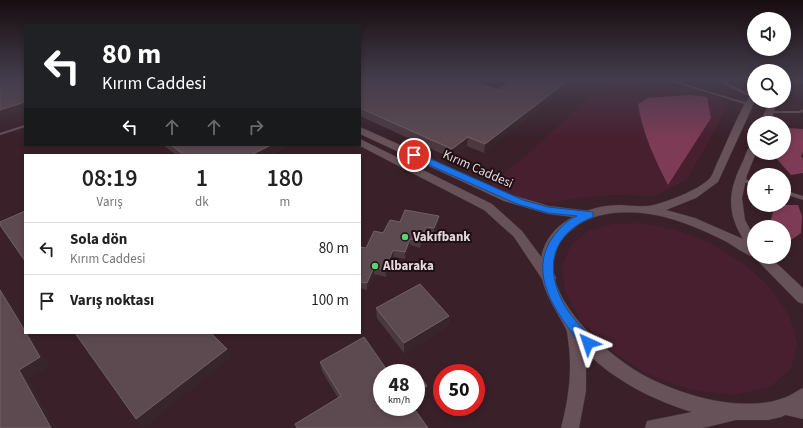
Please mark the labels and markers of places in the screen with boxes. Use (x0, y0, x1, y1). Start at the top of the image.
pin (397, 138, 431, 172)
place label: Vakıfbank (412, 228, 471, 246)
marker: Vakıfbank (400, 232, 410, 242)
place label: Albaraka (382, 257, 434, 275)
marker: Albaraka (370, 261, 380, 271)

